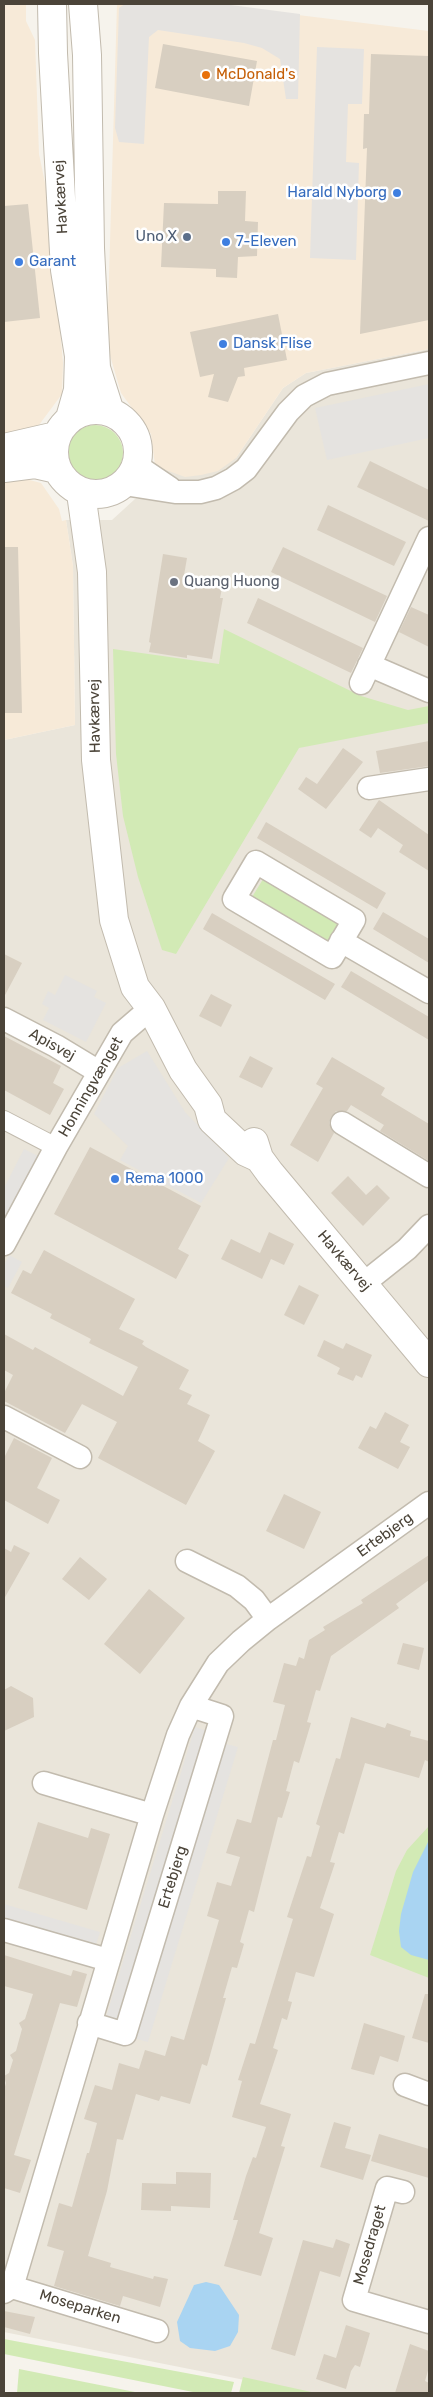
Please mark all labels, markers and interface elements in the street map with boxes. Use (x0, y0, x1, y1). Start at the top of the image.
place label: McDonald's (216, 66, 296, 84)
marker: McDonald's (200, 69, 212, 81)
street label: Havkærvej (50, 160, 72, 234)
place label: Harald Nyborg (287, 184, 387, 202)
marker: Harald Nyborg (391, 187, 403, 199)
place label: Uno X (136, 228, 177, 246)
marker: Uno X (181, 231, 193, 243)
place label: 7-Eleven (236, 233, 297, 251)
marker: 7-Eleven (220, 236, 232, 248)
place label: Garant (29, 253, 76, 271)
marker: Garant (13, 256, 25, 268)
place label: Dansk Flise (233, 335, 312, 353)
marker: Dansk Flise (217, 338, 229, 350)
place label: Quang Huong (184, 573, 280, 591)
marker: Quang Huong (168, 576, 180, 588)
street label: Havkærvej (85, 679, 105, 753)
street label: Apisvej (26, 1025, 78, 1065)
street label: Honningvænget (55, 1034, 127, 1140)
place label: Rema 1000 (125, 1170, 203, 1188)
marker: Rema 1000 (109, 1173, 121, 1185)
street label: Havkærvej (313, 1227, 375, 1295)
street label: Ertebjerg (354, 1509, 416, 1561)
street label: Ertebjerg (155, 1843, 191, 1911)
street label: Mosedraget (350, 2203, 390, 2287)
street label: Moseparken (37, 2286, 123, 2328)

